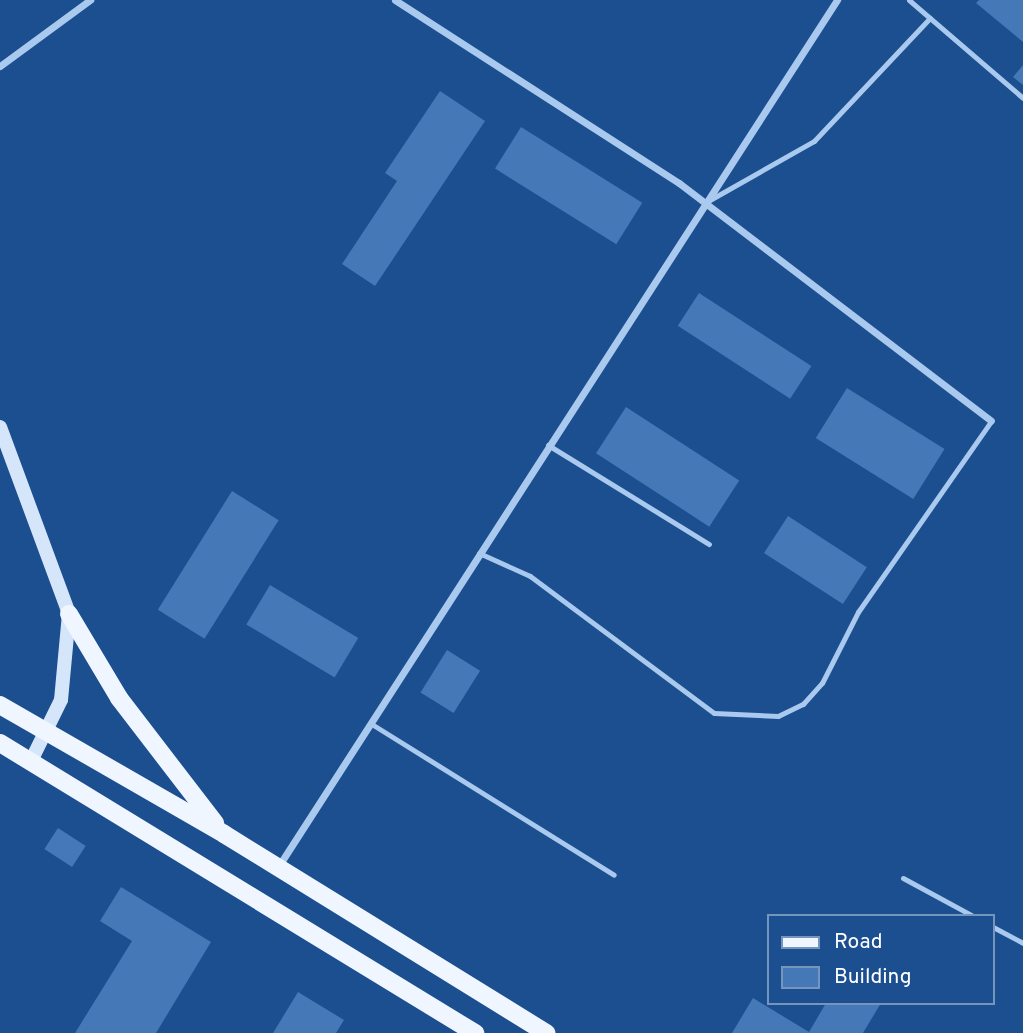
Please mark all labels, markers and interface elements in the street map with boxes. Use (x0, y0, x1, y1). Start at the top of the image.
legend (768, 914, 995, 1005)
text: Road (834, 929, 883, 956)
text: Building (834, 964, 912, 991)

